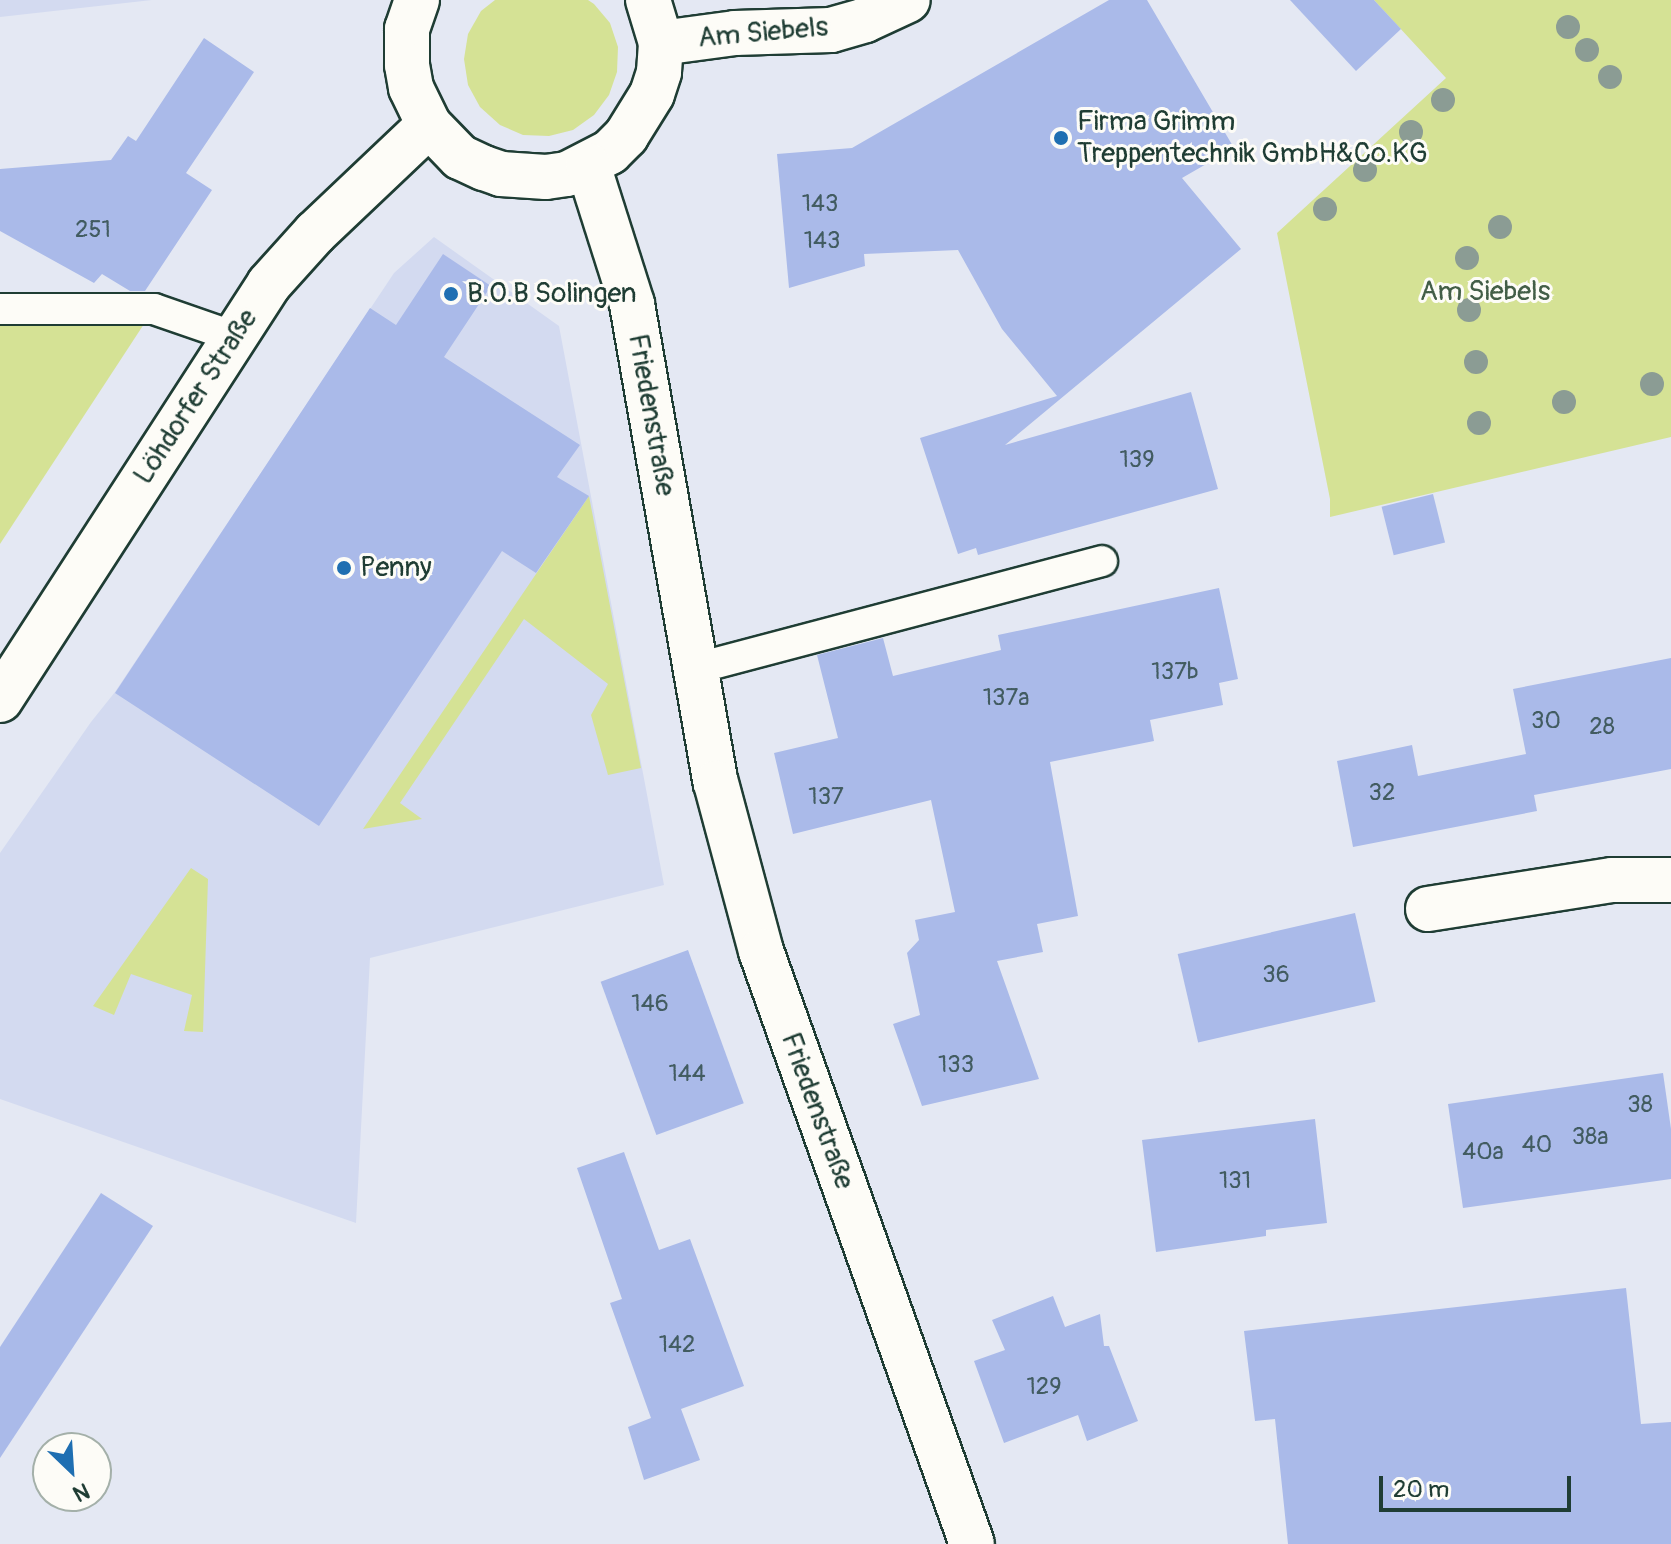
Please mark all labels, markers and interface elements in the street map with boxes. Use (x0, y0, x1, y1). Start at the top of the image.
street label: Am Siebels (697, 11, 829, 55)
place label: Firma Grimm Treppentechnik GmbH&Co.KG (1077, 105, 1428, 171)
marker: Firma Grimm Treppentechnik GmbH&Co.KG (1052, 129, 1070, 147)
house number: 143 (802, 190, 838, 218)
house number: 251 (75, 216, 111, 244)
house number: 143 (804, 227, 840, 255)
park label: Am Siebels (1420, 275, 1550, 309)
place label: B.O.B Solingen (467, 277, 637, 311)
marker: B.O.B Solingen (442, 285, 460, 303)
street label: Löhdorfer Straße (127, 303, 265, 491)
street label: Friedenstraße (620, 331, 682, 499)
house number: 139 (1119, 446, 1155, 474)
place label: Penny (360, 551, 432, 585)
marker: Penny (335, 559, 353, 577)
house number: 137b (1151, 658, 1199, 686)
house number: 137a (983, 684, 1029, 712)
house number: 30 (1531, 707, 1561, 735)
house number: 28 (1589, 713, 1615, 741)
house number: 32 (1369, 779, 1395, 807)
house number: 137 (808, 783, 844, 811)
house number: 36 (1262, 961, 1290, 989)
house number: 146 (631, 990, 669, 1018)
street label: Friedenstraße (773, 1028, 861, 1194)
house number: 133 (938, 1051, 974, 1079)
house number: 144 (668, 1060, 706, 1088)
house number: 38 (1627, 1091, 1653, 1119)
house number: 38a (1572, 1123, 1608, 1151)
house number: 40 (1522, 1131, 1552, 1159)
house number: 40a (1462, 1138, 1504, 1166)
house number: 131 (1219, 1167, 1251, 1195)
house number: 142 (659, 1331, 695, 1359)
house number: 129 (1026, 1373, 1062, 1401)
north arrow (32, 1432, 112, 1512)
scale bar (1383, 1460, 1575, 1510)
text: 20 m (1393, 1475, 1449, 1504)
text: N (69, 1476, 94, 1508)

